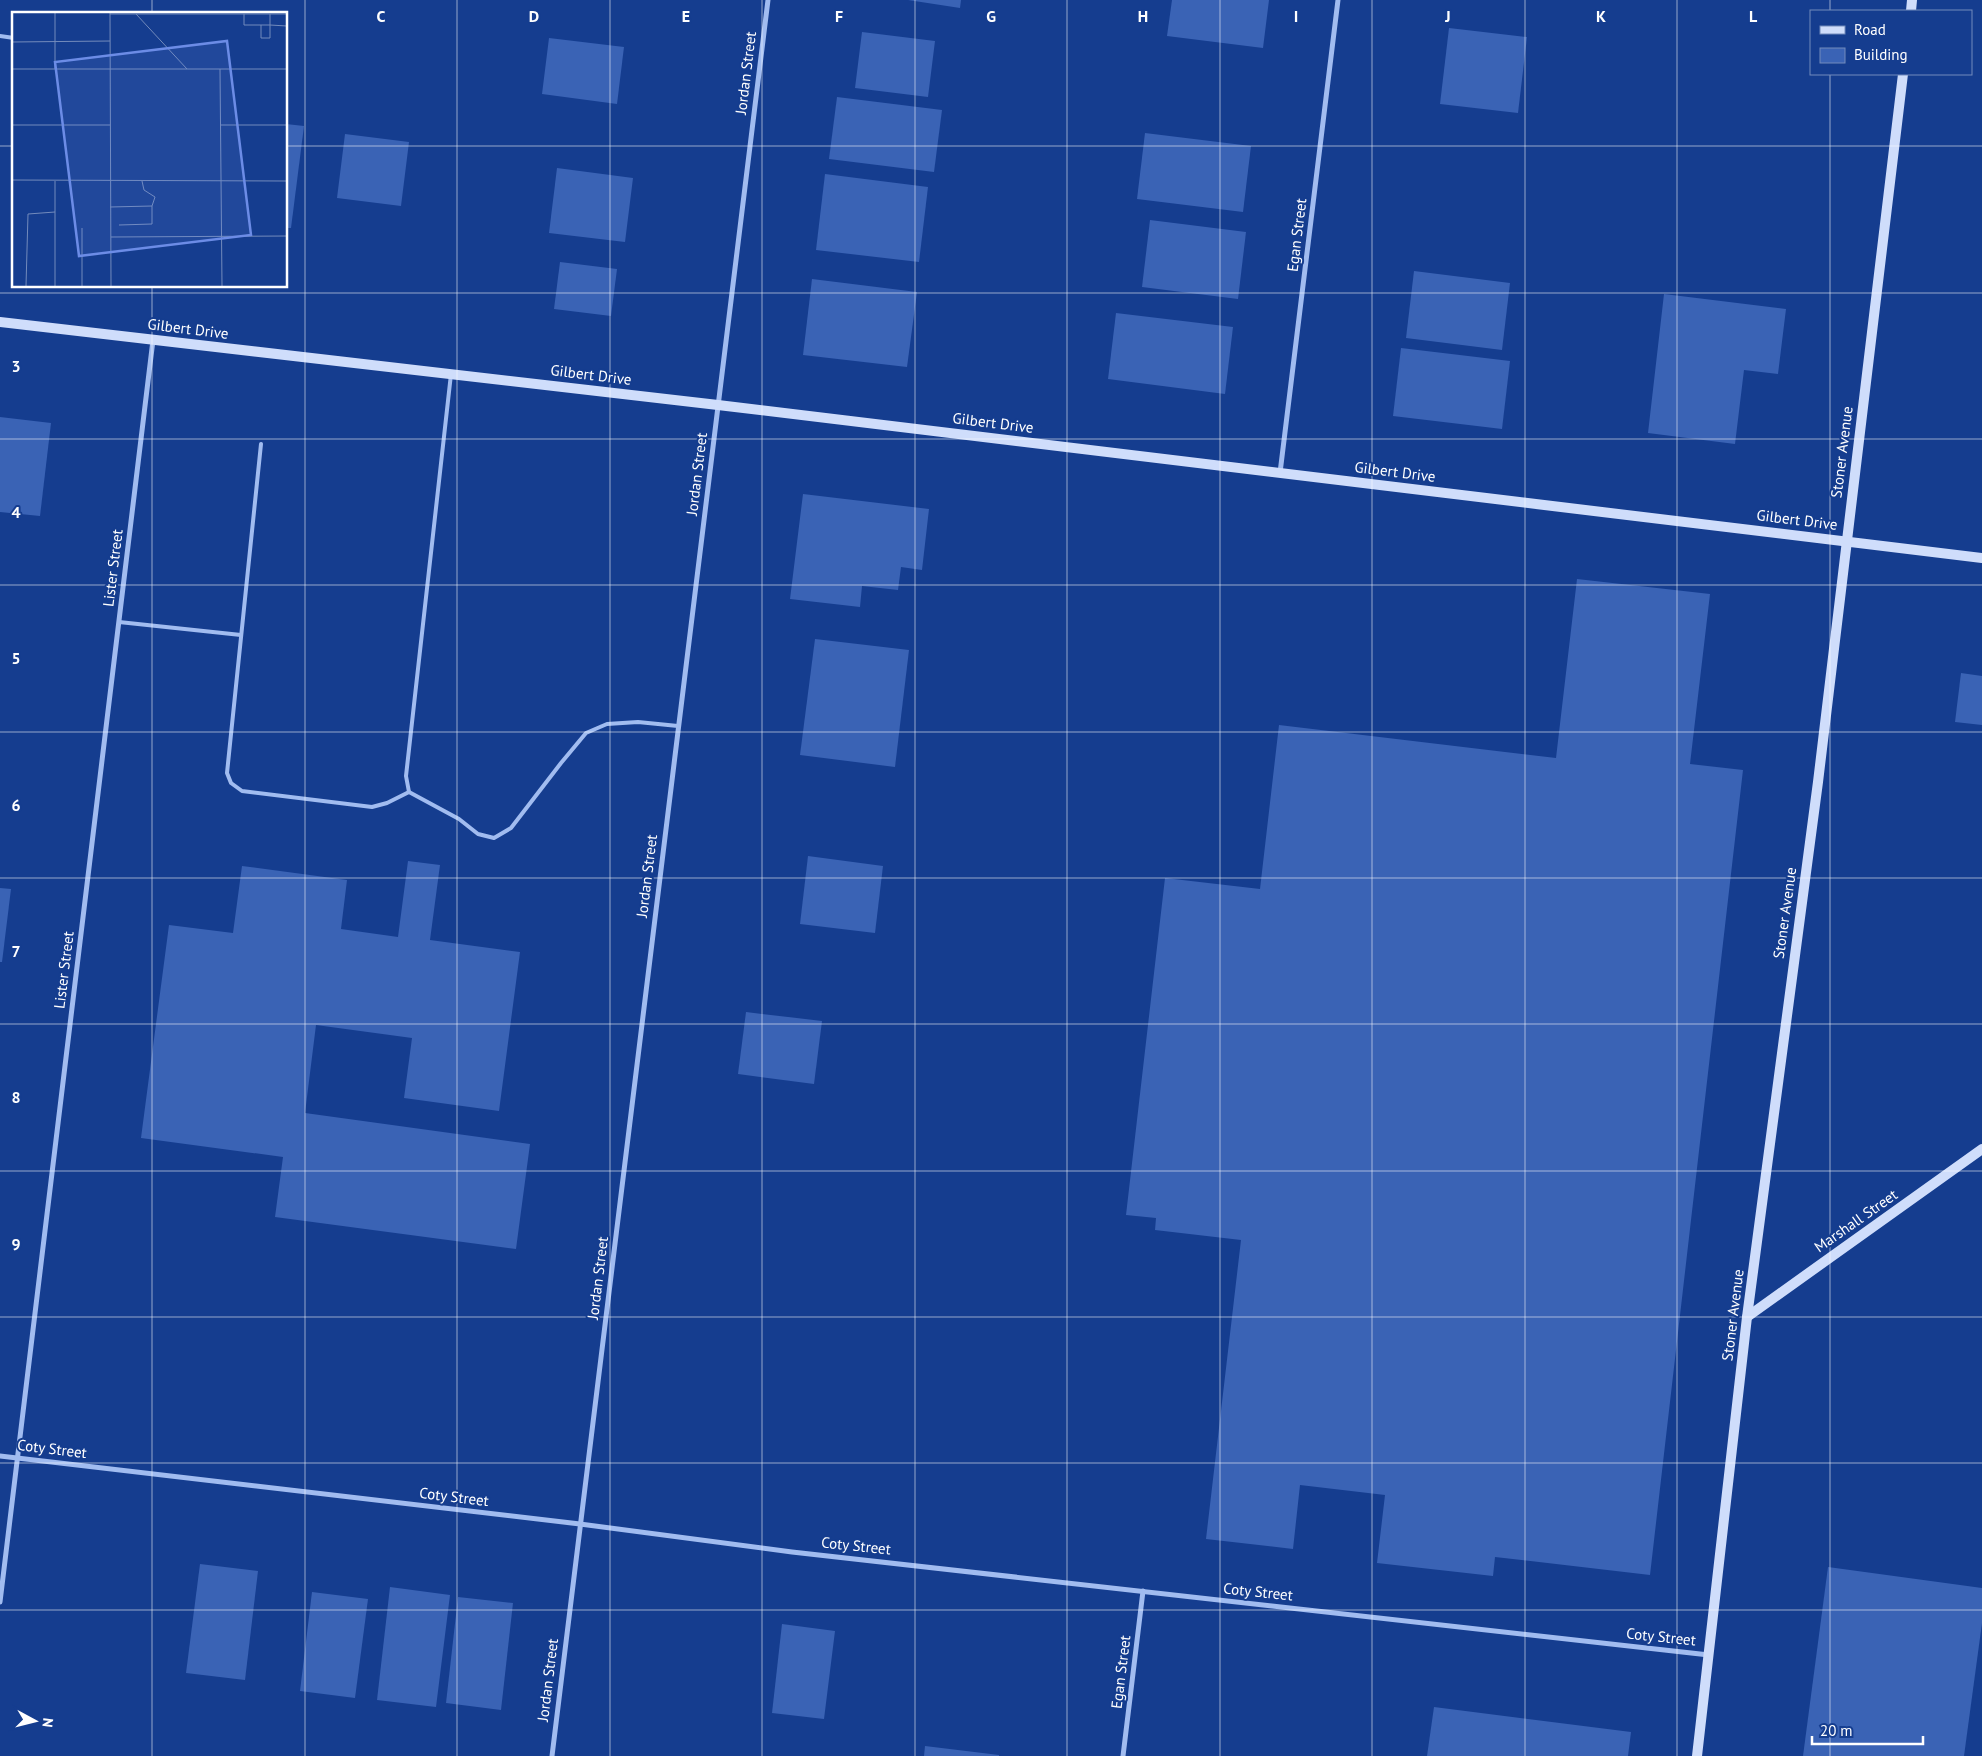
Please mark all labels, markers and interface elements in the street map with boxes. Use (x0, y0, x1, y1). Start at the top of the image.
text: C (377, 6, 386, 26)
text: D (529, 6, 539, 26)
text: E (682, 6, 690, 26)
text: F (835, 6, 843, 26)
text: G (986, 6, 996, 26)
text: H (1138, 6, 1148, 26)
text: I (1294, 6, 1298, 26)
text: J (1444, 6, 1451, 26)
text: K (1596, 6, 1606, 26)
text: L (1749, 6, 1758, 26)
legend (1810, 10, 1972, 75)
inset map (12, 12, 288, 288)
text: Road (1854, 20, 1886, 39)
street label: Jordan Street (731, 30, 760, 117)
text: Building (1854, 45, 1908, 64)
street label: Egan Street (1283, 197, 1310, 273)
street label: Gilbert Drive (146, 314, 230, 343)
text: 3 (11, 356, 21, 376)
street label: Gilbert Drive (549, 360, 633, 389)
street label: Stoner Avenue (1826, 405, 1857, 499)
street label: Gilbert Drive (951, 408, 1035, 437)
street label: Jordan Street (682, 431, 711, 518)
street label: Gilbert Drive (1353, 457, 1437, 486)
text: 4 (11, 502, 21, 522)
street label: Gilbert Drive (1755, 505, 1839, 534)
street label: Lister Street (98, 528, 127, 608)
text: 5 (11, 648, 21, 668)
text: 6 (11, 795, 21, 815)
street label: Jordan Street (632, 833, 661, 920)
street label: Stoner Avenue (1769, 866, 1800, 960)
street label: Lister Street (49, 930, 78, 1010)
text: 7 (11, 941, 21, 961)
text: 8 (11, 1087, 21, 1107)
street label: Marshall Street (1810, 1185, 1901, 1256)
text: 9 (11, 1234, 21, 1254)
street label: Jordan Street (583, 1235, 612, 1322)
street label: Stoner Avenue (1717, 1268, 1748, 1362)
street label: Coty Street (16, 1435, 88, 1462)
street label: Coty Street (418, 1483, 490, 1510)
street label: Coty Street (820, 1532, 892, 1559)
street label: Coty Street (1222, 1578, 1294, 1605)
street label: Coty Street (1625, 1623, 1697, 1650)
street label: Egan Street (1107, 1634, 1134, 1710)
street label: Jordan Street (533, 1637, 562, 1724)
north arrow (10, 1696, 60, 1746)
scale bar (1812, 1714, 1923, 1746)
text: N (38, 1717, 57, 1728)
text: 20 m (1820, 1721, 1853, 1740)

